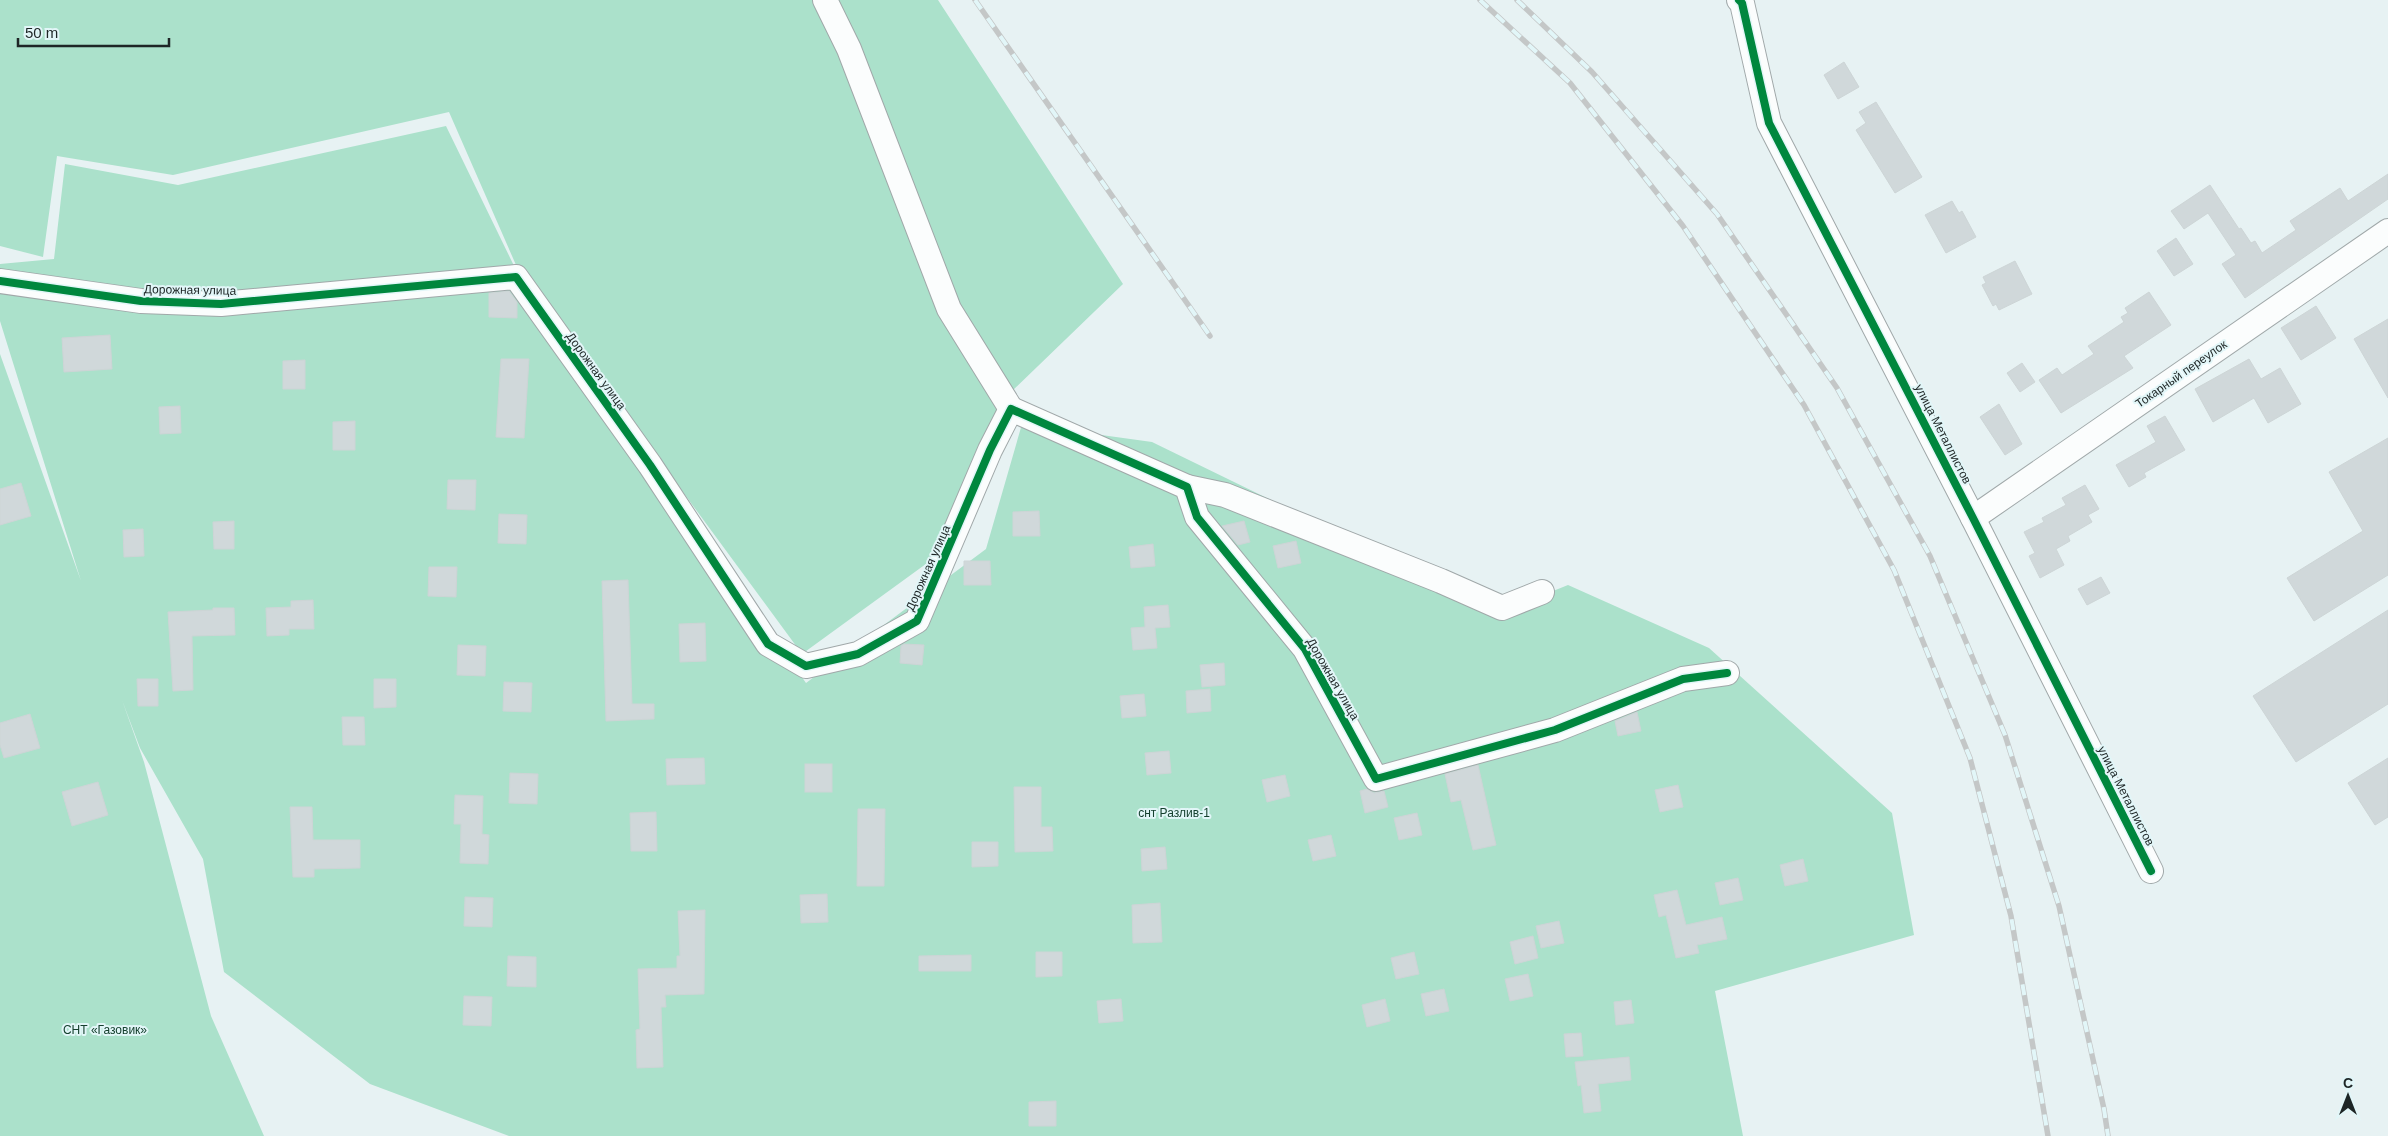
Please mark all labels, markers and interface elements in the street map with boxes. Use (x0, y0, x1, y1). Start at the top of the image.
scale bar (18, 15, 169, 47)
text: 50 m (25, 24, 58, 41)
street label: Дорожная улица (144, 282, 237, 298)
street label: Дорожная улица (563, 330, 629, 413)
street label: Токарный переулок (2133, 337, 2230, 411)
street label: улица Металлистов (1912, 382, 1974, 486)
street label: Дорожная улица (903, 523, 953, 613)
street label: Дорожная улица (1304, 636, 1362, 723)
street label: улица Металлистов (2095, 744, 2157, 848)
park label: снт Разлив-1 (1138, 806, 1210, 820)
park label: СНТ «Газовик» (63, 1023, 147, 1037)
north arrow (2323, 1071, 2373, 1121)
text: С (2343, 1075, 2353, 1091)

